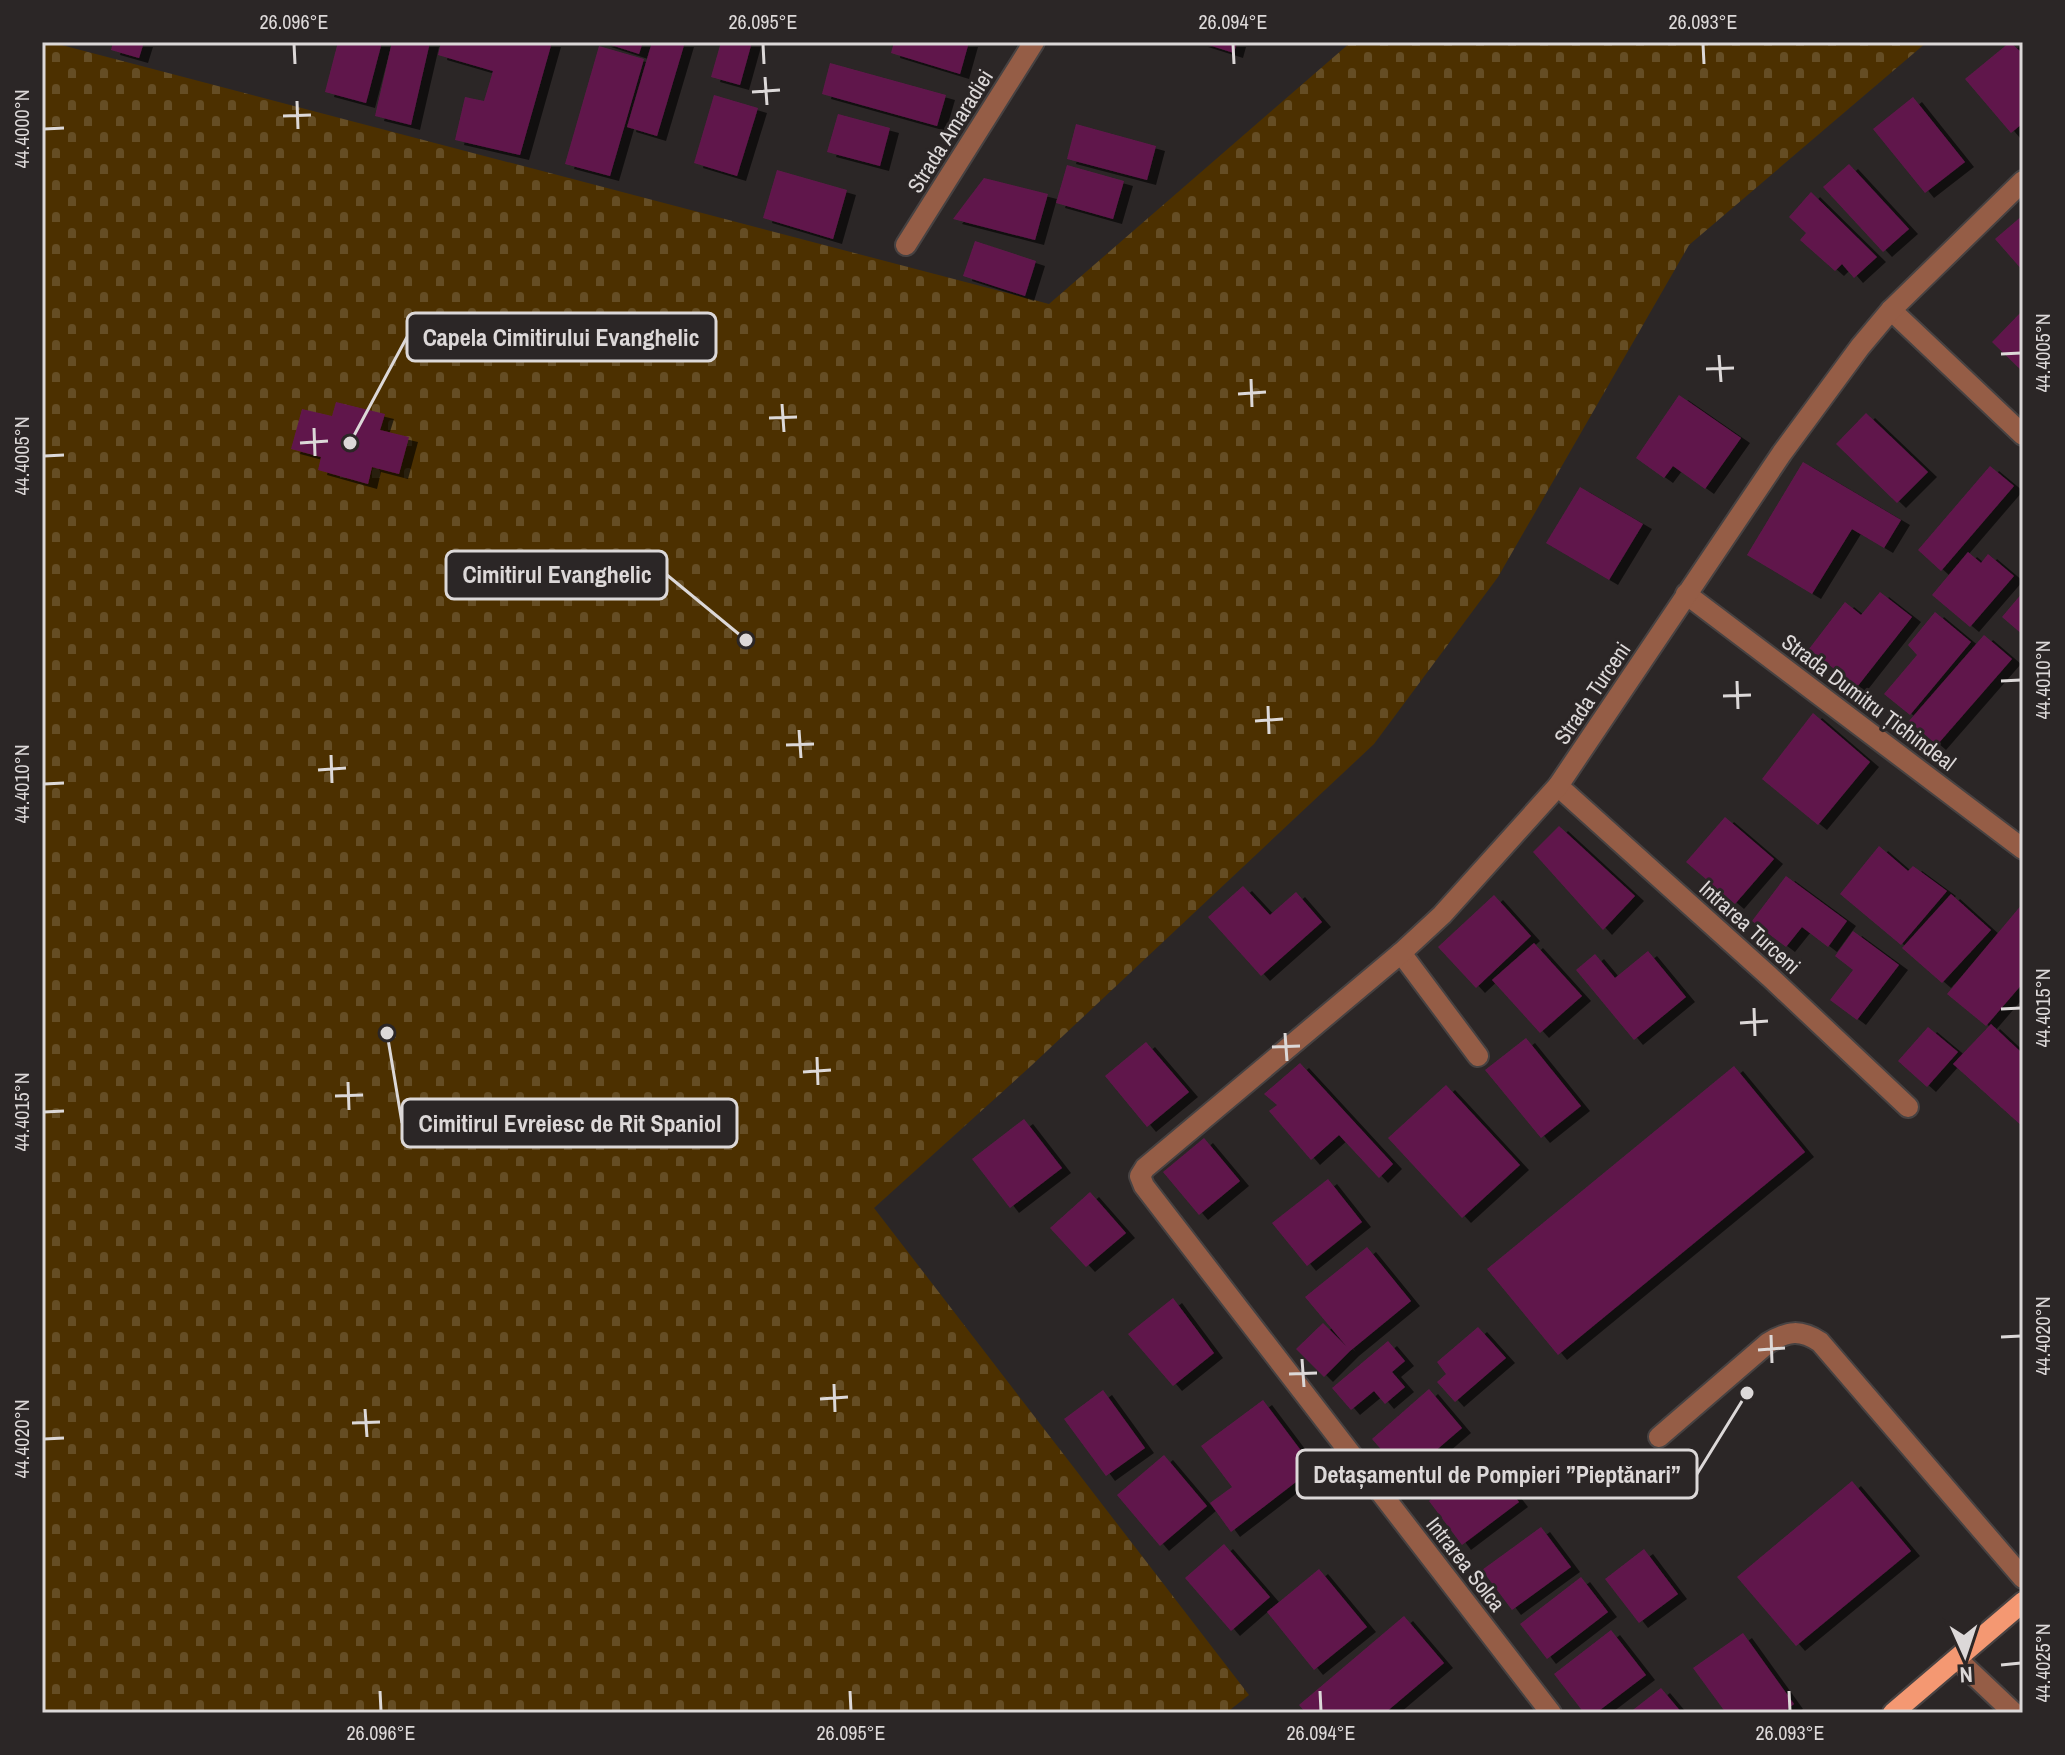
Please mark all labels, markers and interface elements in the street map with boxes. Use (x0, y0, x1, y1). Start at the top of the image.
text: 26.096°E (259, 8, 329, 35)
text: 26.095°E (728, 8, 798, 35)
text: 26.094°E (1198, 8, 1268, 35)
text: 26.093°E (1668, 8, 1738, 35)
street label: Strada Amaradiei (900, 64, 1000, 198)
text: 44.4000°N (8, 89, 35, 169)
callout: Capela Cimitirului Evanghelic (407, 313, 716, 361)
text: 44.4005°N (2029, 313, 2056, 393)
text: Capela Cimitirului Evanghelic (423, 321, 699, 353)
text: 44.4005°N (8, 416, 35, 496)
callout: Cimitirul Evanghelic (446, 551, 667, 599)
text: Cimitirul Evanghelic (462, 558, 652, 590)
street label: Strada Dumitru Țichindeal (1776, 627, 1962, 777)
street label: Strada Turceni (1547, 636, 1637, 750)
text: 44.4010°N (2029, 640, 2056, 720)
text: 44.4010°N (8, 744, 35, 824)
street label: Intrarea Turceni (1693, 874, 1807, 980)
text: 44.4015°N (2029, 968, 2056, 1048)
text: 44.4015°N (8, 1072, 35, 1152)
callout: Cimitirul Evreiesc de Rit Spaniol (402, 1099, 737, 1147)
text: Cimitirul Evreiesc de Rit Spaniol (419, 1107, 721, 1139)
text: 44.4020°N (2029, 1296, 2056, 1376)
text: 44.4020°N (8, 1399, 35, 1479)
callout: Detașamentul de Pompieri ”Pieptănari” (1297, 1450, 1697, 1498)
text: Detașamentul de Pompieri ”Pieptănari” (1313, 1458, 1681, 1490)
street label: Intrarea Solca (1420, 1511, 1512, 1617)
north arrow (1925, 1615, 2005, 1695)
text: 44.4025°N (2029, 1623, 2056, 1703)
text: N (1959, 1660, 1973, 1690)
text: 26.096°E (346, 1719, 416, 1746)
text: 26.095°E (816, 1719, 886, 1746)
text: 26.094°E (1286, 1719, 1356, 1746)
text: 26.093°E (1755, 1719, 1825, 1746)

